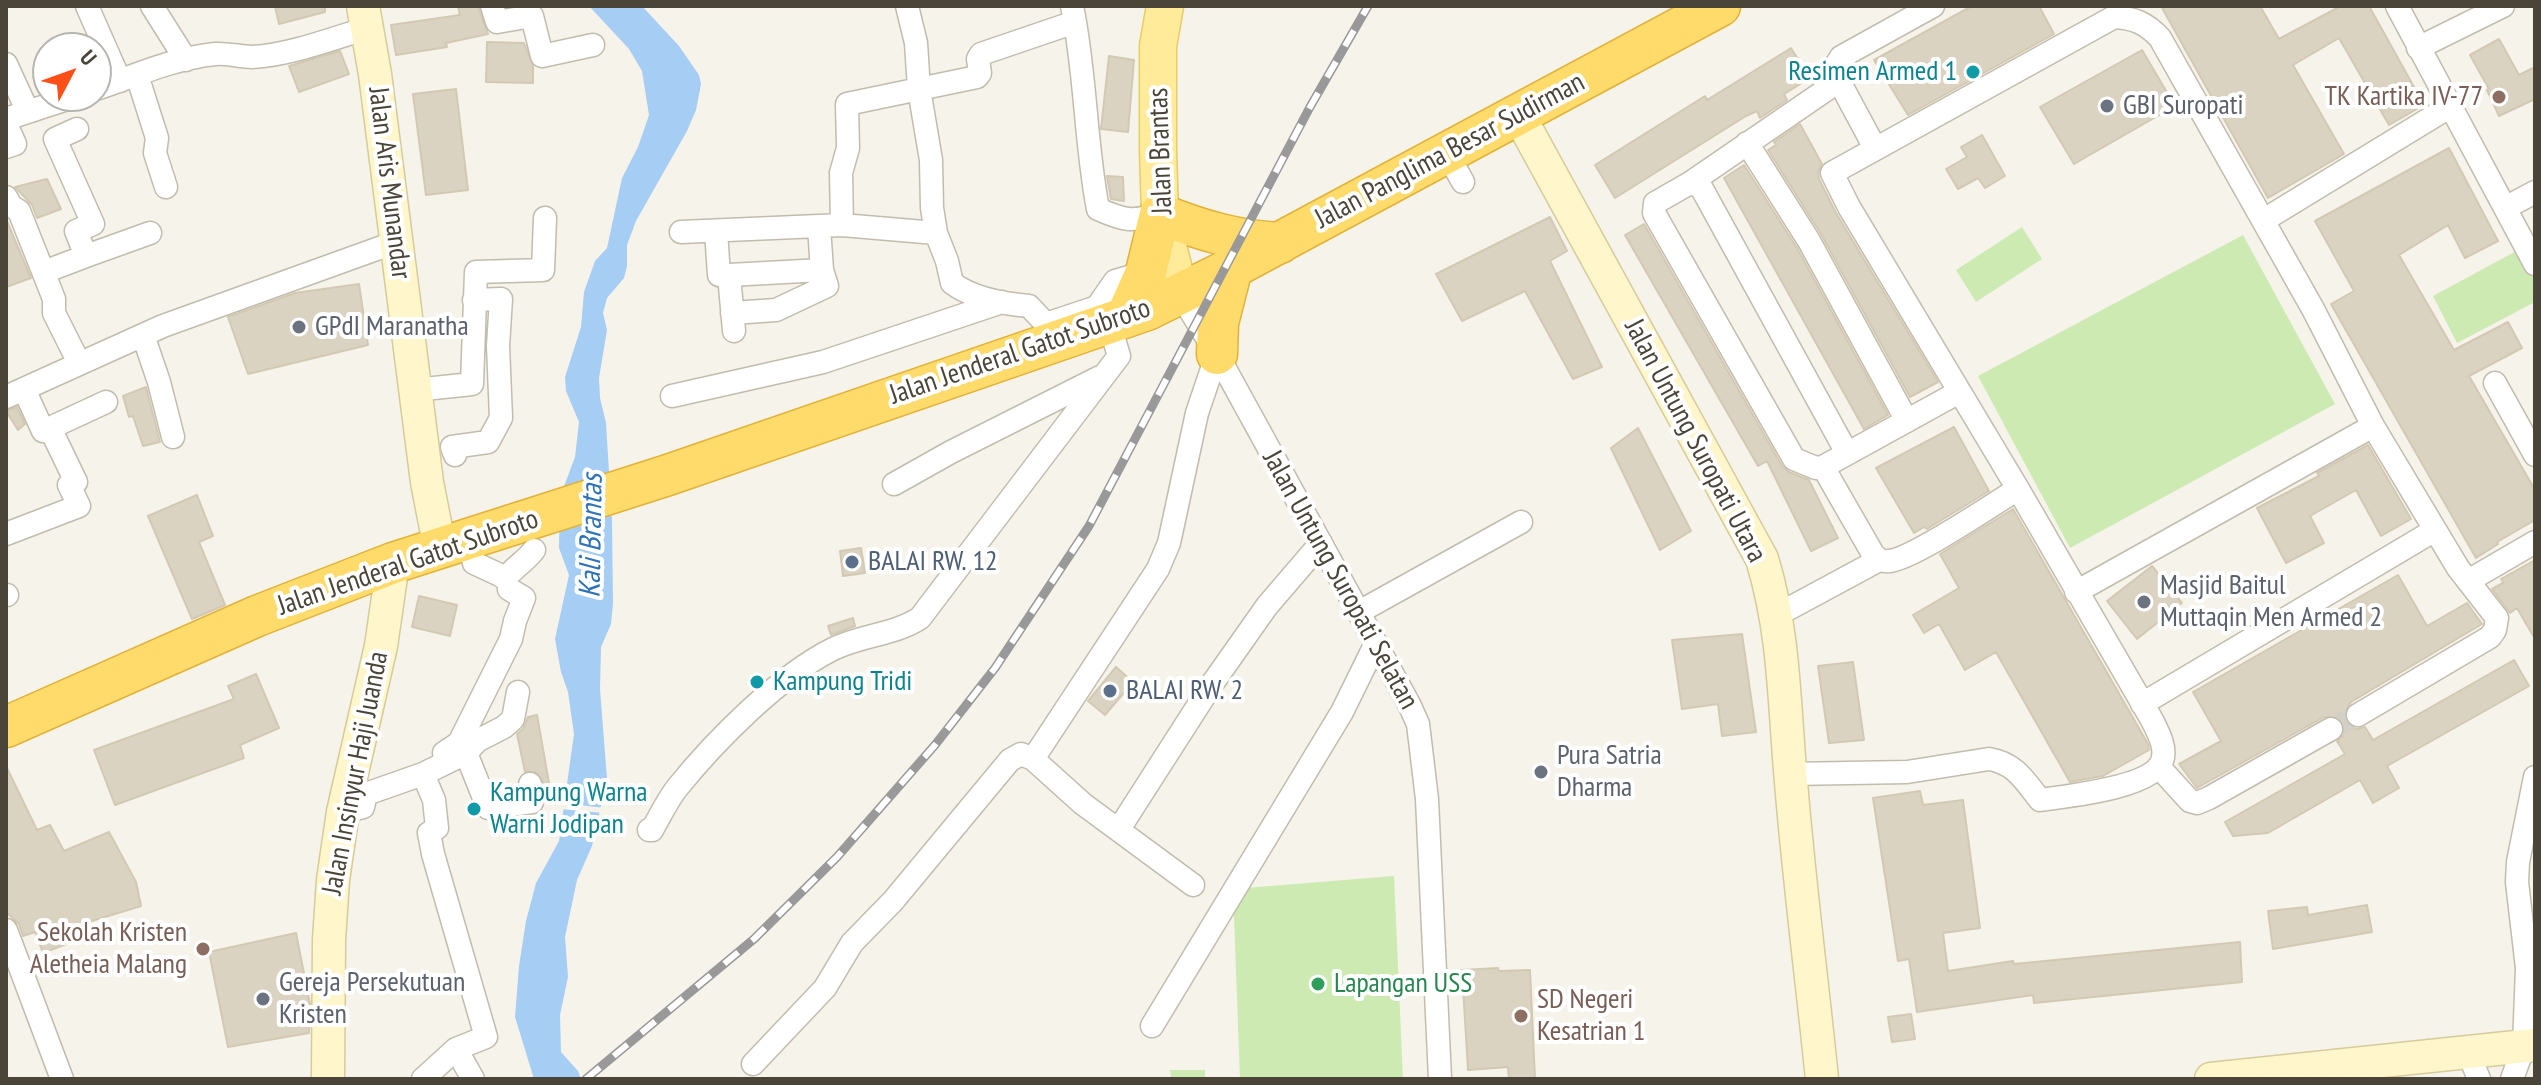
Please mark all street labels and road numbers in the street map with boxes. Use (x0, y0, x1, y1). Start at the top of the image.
street label: Jalan Panglima Besar Sudirman (1310, 66, 1590, 236)
street label: Jalan Aris Munandar (361, 85, 417, 281)
street label: Jalan Brantas (1142, 87, 1180, 215)
street label: Jalan Jenderal Gatot Subroto (885, 292, 1155, 412)
street label: Jalan Untung Suropati Utara (1617, 314, 1773, 568)
street label: Jalan Untung Suropati Selatan (1255, 445, 1425, 715)
street label: Jalan Jenderal Gatot Subroto (273, 503, 543, 623)
street label: Jalan Insinyur Haji Juanda (316, 649, 396, 897)

